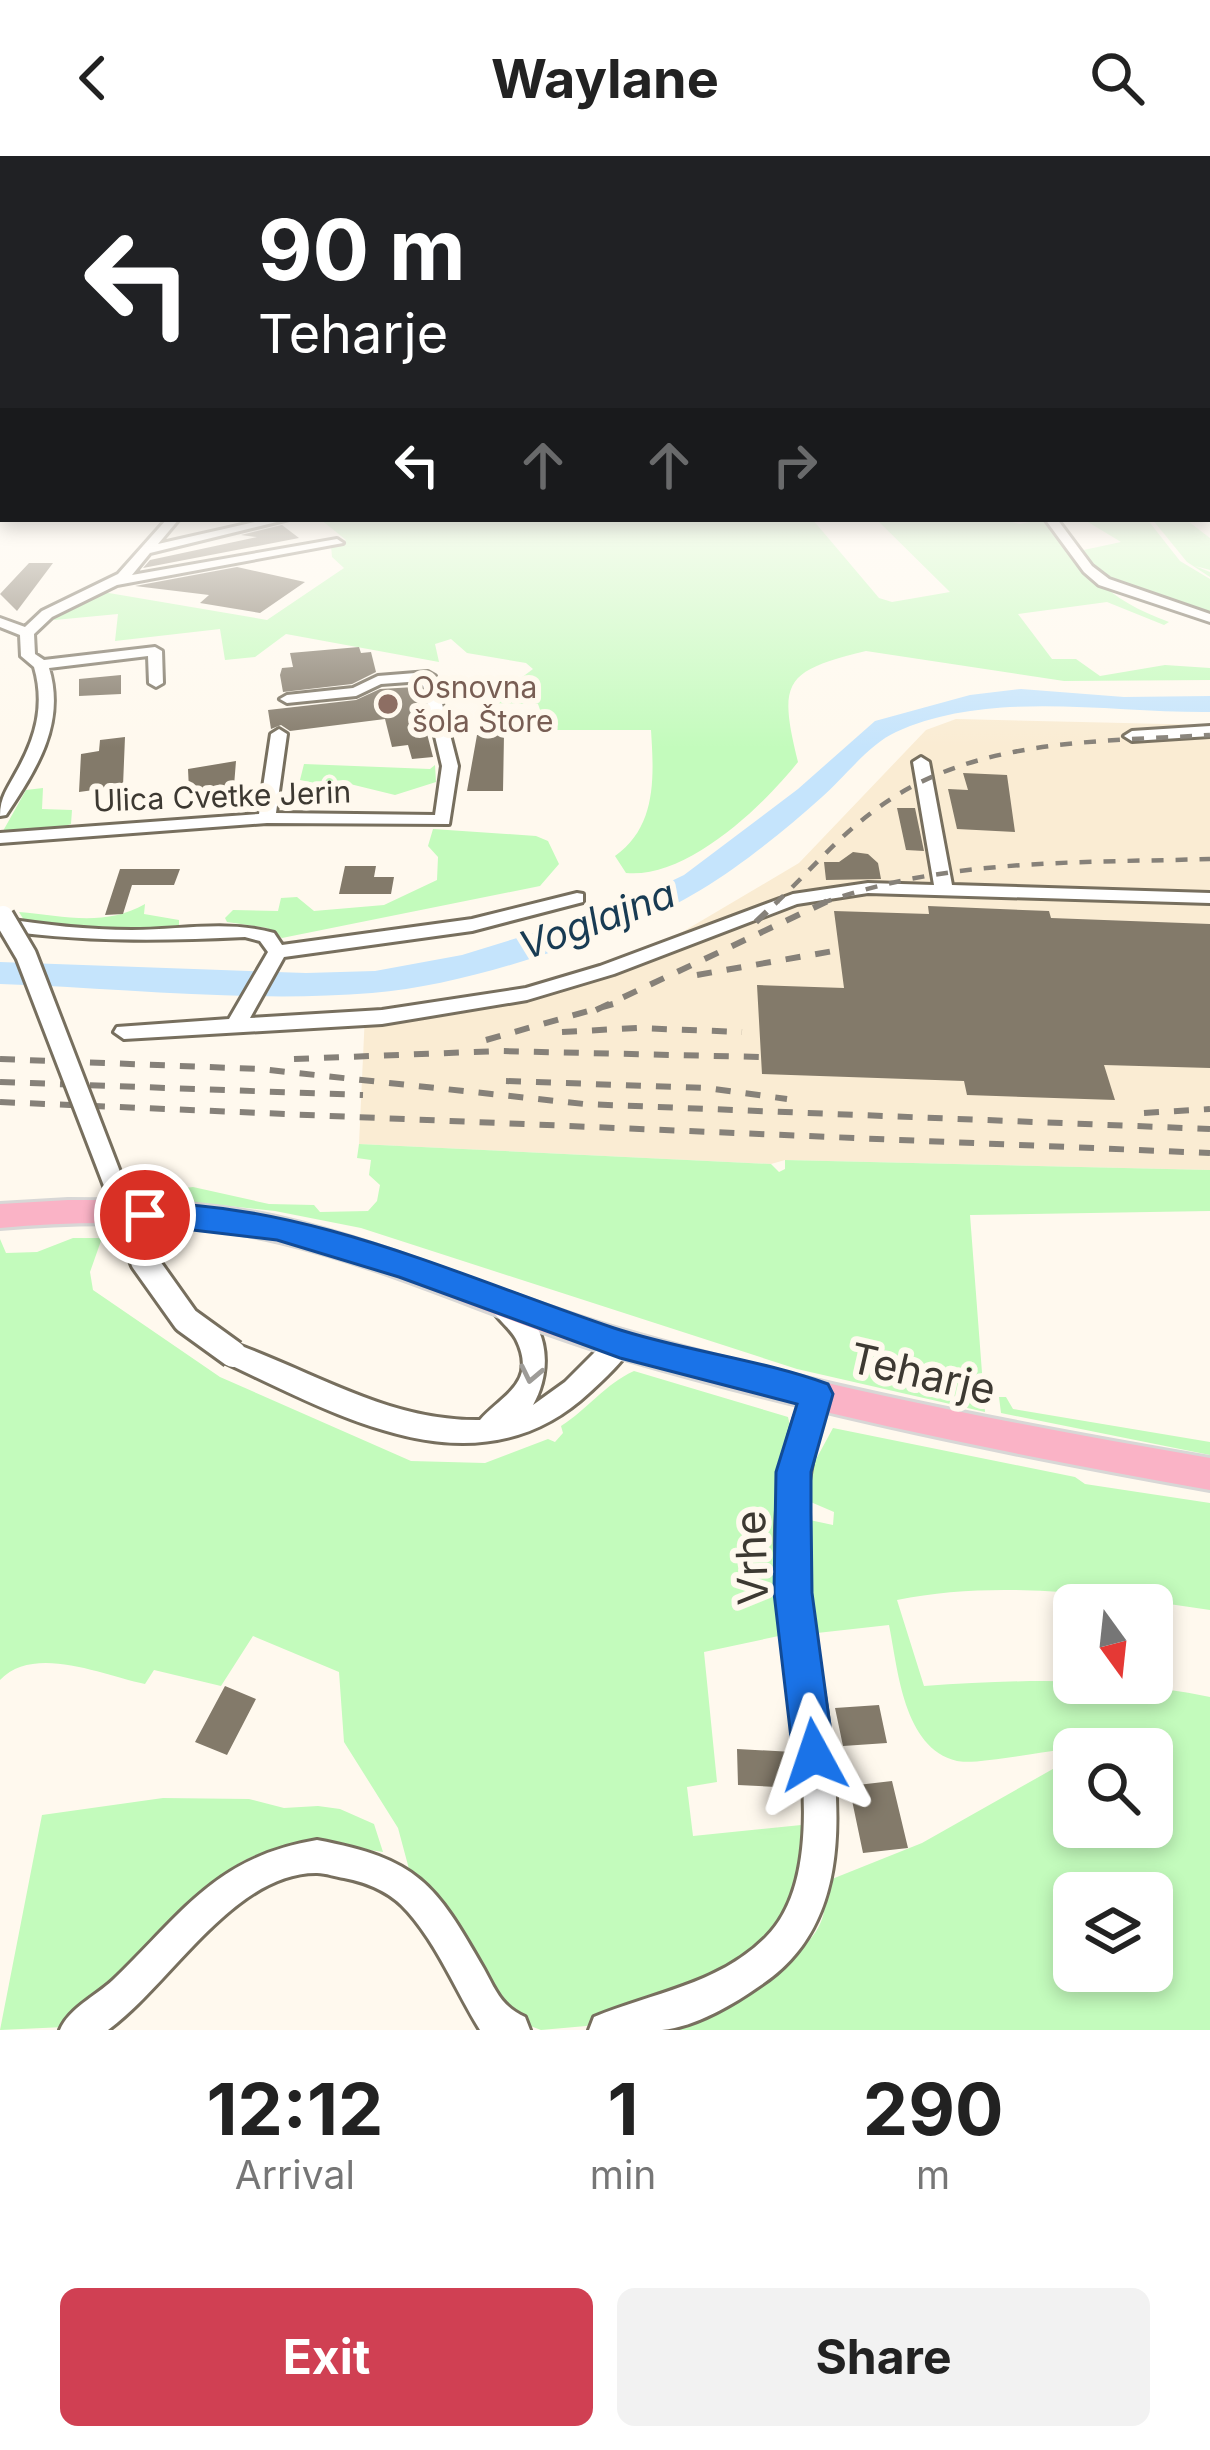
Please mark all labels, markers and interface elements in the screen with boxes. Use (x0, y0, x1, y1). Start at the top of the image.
icon: back (60, 45, 126, 111)
icon: search (1084, 45, 1150, 111)
text: Waylane (491, 46, 719, 111)
text: 90 m (258, 199, 466, 300)
icon: left (60, 204, 216, 360)
text: Teharje (258, 301, 448, 366)
icon: left (384, 432, 450, 498)
icon: ahead (510, 432, 576, 498)
icon: ahead (636, 432, 702, 498)
icon: right (762, 432, 828, 498)
place label: Osnovna šola Štore (412, 669, 553, 739)
marker: Osnovna šola Štore (375, 691, 401, 717)
street label: Ulica Cvetke Jerin (92, 774, 352, 818)
water label: Voglajna (513, 869, 681, 969)
pin (94, 1164, 196, 1266)
icon: arrive (112, 1182, 178, 1248)
street label: Teharje (845, 1332, 1001, 1414)
one-way arrow (520, 1364, 545, 1384)
street label: Vrhe (724, 1510, 778, 1606)
north arrow (1053, 1584, 1173, 1704)
map controls (1053, 1584, 1173, 1992)
position arrow (751, 1692, 877, 1818)
button: search (1053, 1728, 1173, 1848)
button: layers (1053, 1872, 1173, 1992)
text: 12:12 (206, 2065, 383, 2152)
text: 1 (608, 2065, 639, 2152)
text: 290 (863, 2065, 1004, 2152)
text: Arrival (235, 2151, 355, 2198)
text: min (590, 2151, 656, 2198)
text: m (916, 2151, 950, 2198)
button: Exit (60, 2288, 593, 2426)
button: Share (617, 2288, 1150, 2426)

